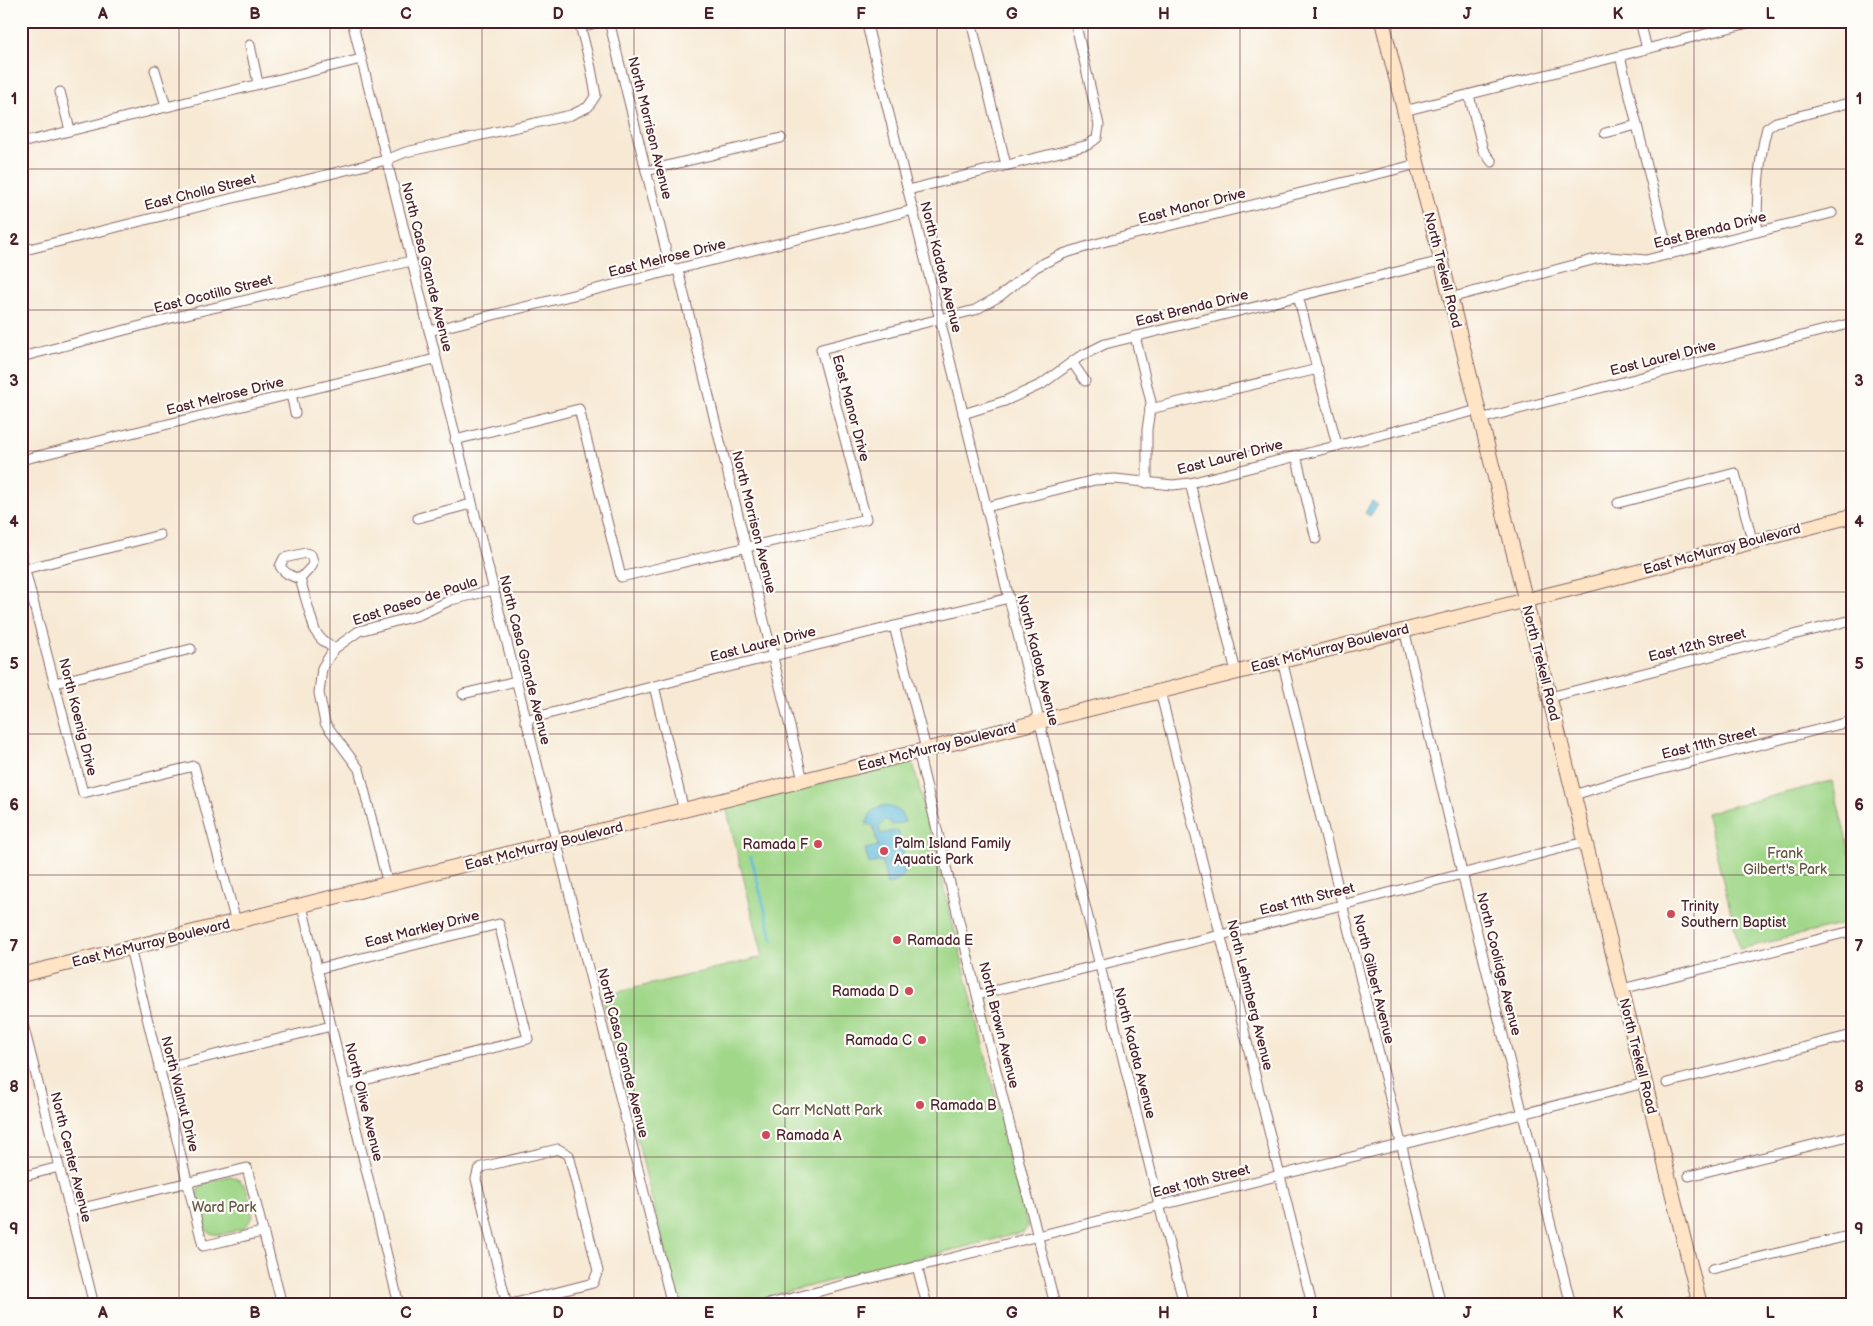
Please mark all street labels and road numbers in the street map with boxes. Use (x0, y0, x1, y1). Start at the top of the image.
street label: North Morrison Avenue (624, 55, 676, 201)
street label: East Cholla Street (143, 170, 258, 214)
street label: North Casa Grande Avenue (398, 180, 456, 354)
street label: East Manor Drive (1137, 184, 1247, 228)
street label: North Kadota Avenue (916, 200, 966, 334)
street label: East Brenda Drive (1652, 208, 1768, 252)
street label: North Trekell Road (1420, 210, 1466, 330)
street label: East Melrose Drive (607, 235, 727, 281)
street label: East Ocotillo Street (152, 271, 275, 317)
street label: East Brenda Drive (1134, 286, 1250, 330)
street label: East Laurel Drive (1608, 337, 1718, 379)
street label: East Manor Drive (829, 353, 873, 463)
street label: East Melrose Drive (165, 373, 285, 419)
street label: East Laurel Drive (1175, 436, 1285, 478)
street label: North Morrison Avenue (728, 449, 780, 595)
street label: East McMurray Boulevard (1641, 520, 1803, 578)
street label: East Paseo de Paula (350, 573, 480, 629)
street label: North Casa Grande Avenue (496, 573, 554, 747)
street label: North Kadota Avenue (1013, 593, 1063, 727)
street label: North Trekell Road (1518, 603, 1564, 723)
street label: East McMurray Boulevard (1249, 620, 1411, 676)
street label: East Laurel Drive (708, 623, 818, 665)
street label: East 12th Street (1647, 625, 1748, 665)
street label: North Koenig Drive (55, 656, 101, 778)
street label: East McMurray Boulevard (856, 719, 1018, 775)
street label: East 11th Street (1660, 723, 1759, 763)
street label: East McMurray Boulevard (463, 818, 625, 874)
street label: East 11th Street (1258, 879, 1357, 919)
street label: North Coolidge Avenue (1473, 891, 1525, 1037)
street label: East Markley Drive (363, 907, 481, 951)
street label: North Gilbert Avenue (1350, 912, 1398, 1046)
street label: East McMurray Boulevard (70, 915, 232, 971)
street label: North Lehmberg Avenue (1223, 918, 1277, 1072)
street label: North Brown Avenue (975, 960, 1023, 1090)
street label: North Casa Grande Avenue (594, 966, 652, 1140)
street label: North Kadota Avenue (1110, 986, 1160, 1120)
street label: North Trekell Road (1615, 996, 1661, 1116)
street label: North Walnut Drive (157, 1034, 203, 1154)
street label: North Olive Avenue (341, 1041, 387, 1163)
street label: North Center Avenue (47, 1090, 95, 1224)
street label: East 10th Street (1151, 1161, 1252, 1201)

